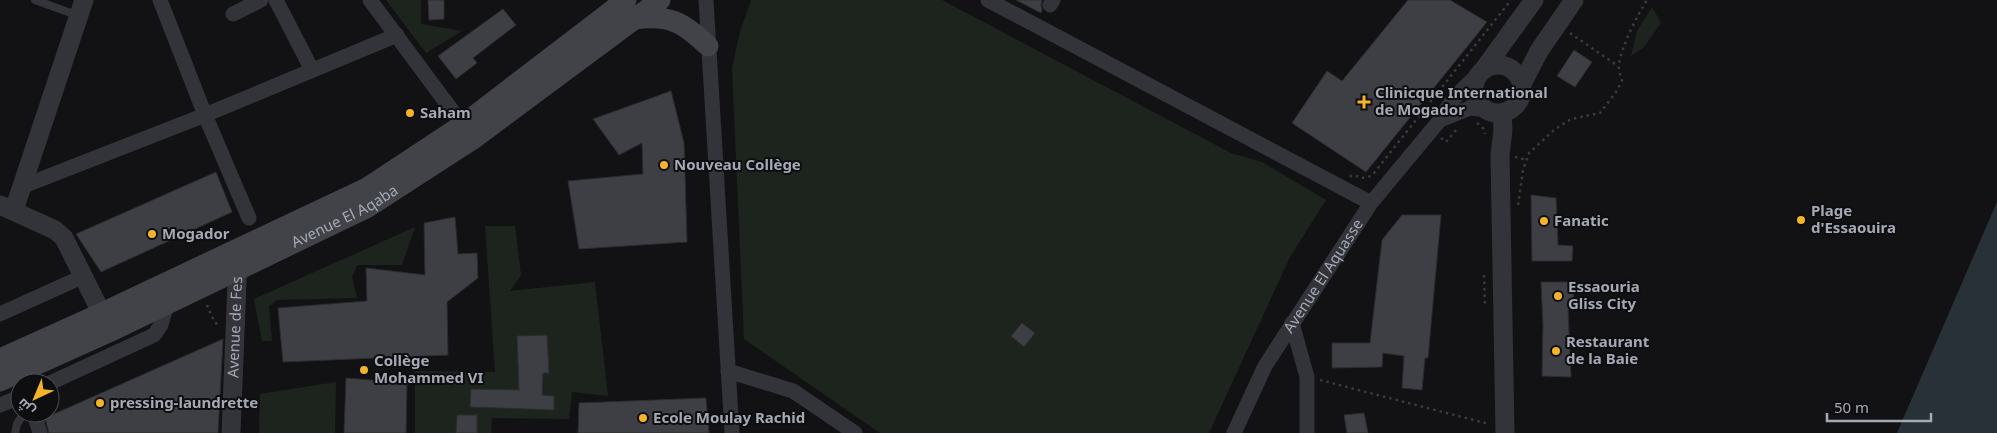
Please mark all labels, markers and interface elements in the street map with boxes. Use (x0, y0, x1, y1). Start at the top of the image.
place label: Clinicque International de Mogador (1375, 82, 1548, 119)
marker: Clinicque International de Mogador (1357, 95, 1371, 109)
place label: Saham (420, 102, 471, 122)
marker: Saham (404, 107, 416, 119)
place label: Nouveau Collège (674, 154, 801, 174)
marker: Nouveau Collège (658, 159, 670, 171)
street label: Avenue El Aqaba (288, 179, 401, 252)
place label: Plage d'Essaouira (1811, 200, 1896, 237)
place label: Fanatic (1554, 210, 1609, 230)
marker: Plage d'Essaouira (1795, 214, 1807, 226)
street label: Avenue El Aquasse (1278, 215, 1367, 336)
marker: Fanatic (1538, 215, 1550, 227)
place label: Mogador (162, 223, 230, 243)
marker: Mogador (146, 228, 158, 240)
street label: Avenue de Fes (222, 276, 246, 378)
place label: Essaouria Gliss City (1568, 276, 1640, 313)
marker: Essaouria Gliss City (1552, 290, 1564, 302)
place label: Restaurant de la Baie (1566, 331, 1650, 368)
marker: Restaurant de la Baie (1550, 345, 1562, 357)
place label: Collège Mohammed VI (374, 350, 484, 387)
marker: Collège Mohammed VI (358, 364, 370, 376)
north arrow (10, 373, 60, 423)
scale bar (1827, 390, 1931, 422)
place label: pressing-laundrette (110, 392, 258, 412)
text: ش (13, 395, 39, 421)
marker: pressing-laundrette (94, 397, 106, 409)
text: 50 m (1834, 397, 1869, 417)
place label: Ecole Moulay Rachid (653, 407, 805, 427)
marker: Ecole Moulay Rachid (637, 412, 649, 424)

